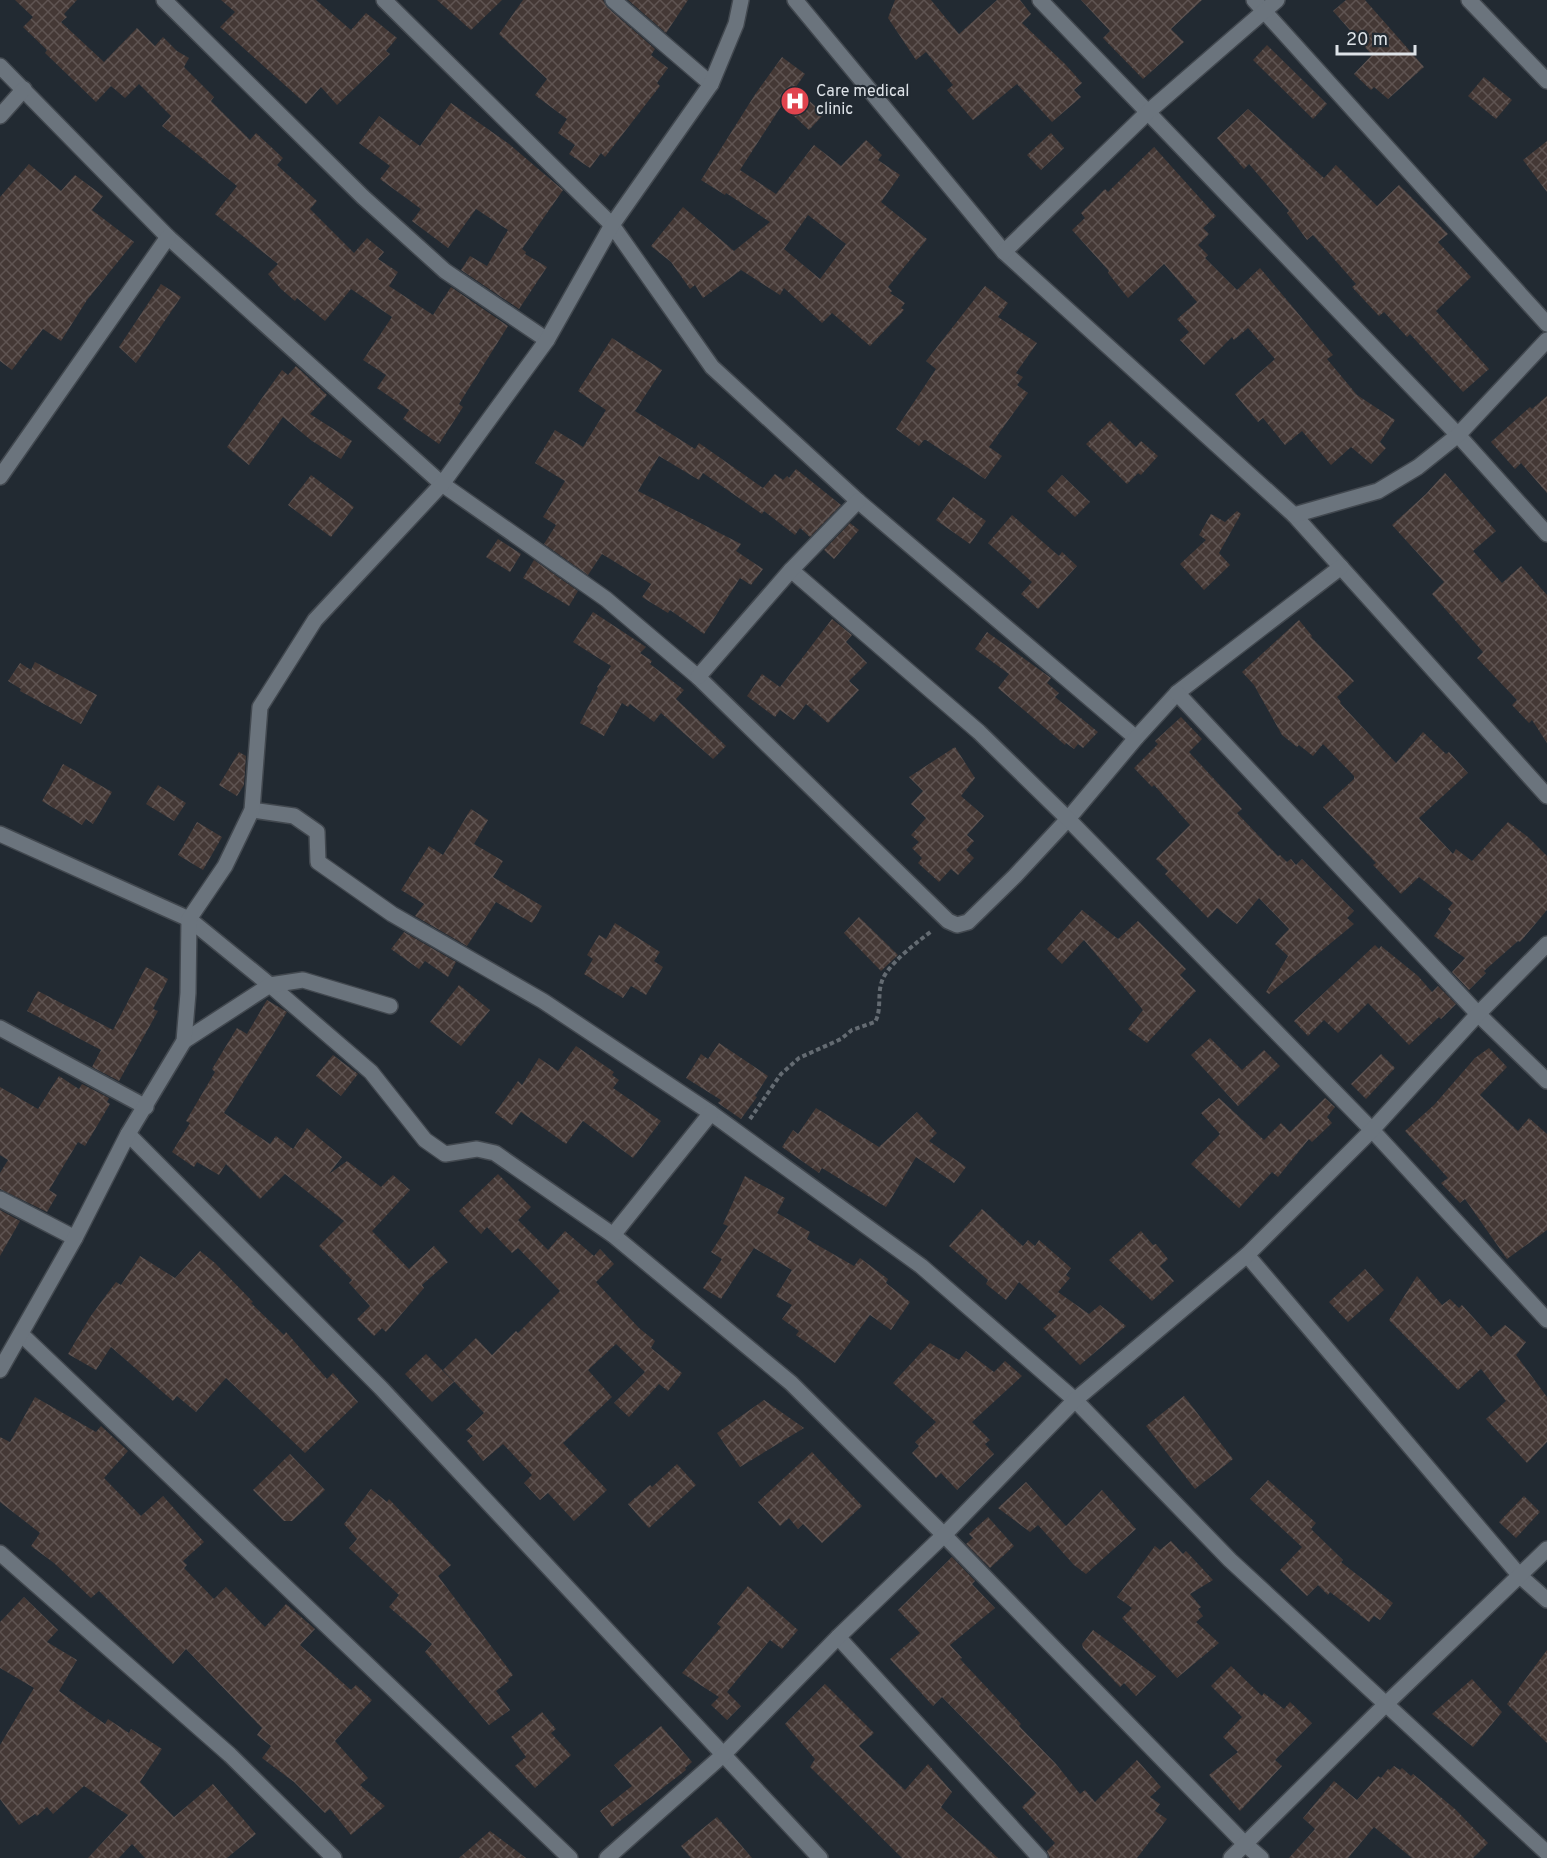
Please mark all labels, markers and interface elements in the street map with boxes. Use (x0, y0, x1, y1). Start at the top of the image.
scale bar (1337, 18, 1415, 56)
text: 20 m (1346, 29, 1388, 52)
place label: Care medical clinic (816, 82, 909, 120)
hospital icon: Care medical clinic (779, 85, 811, 117)

